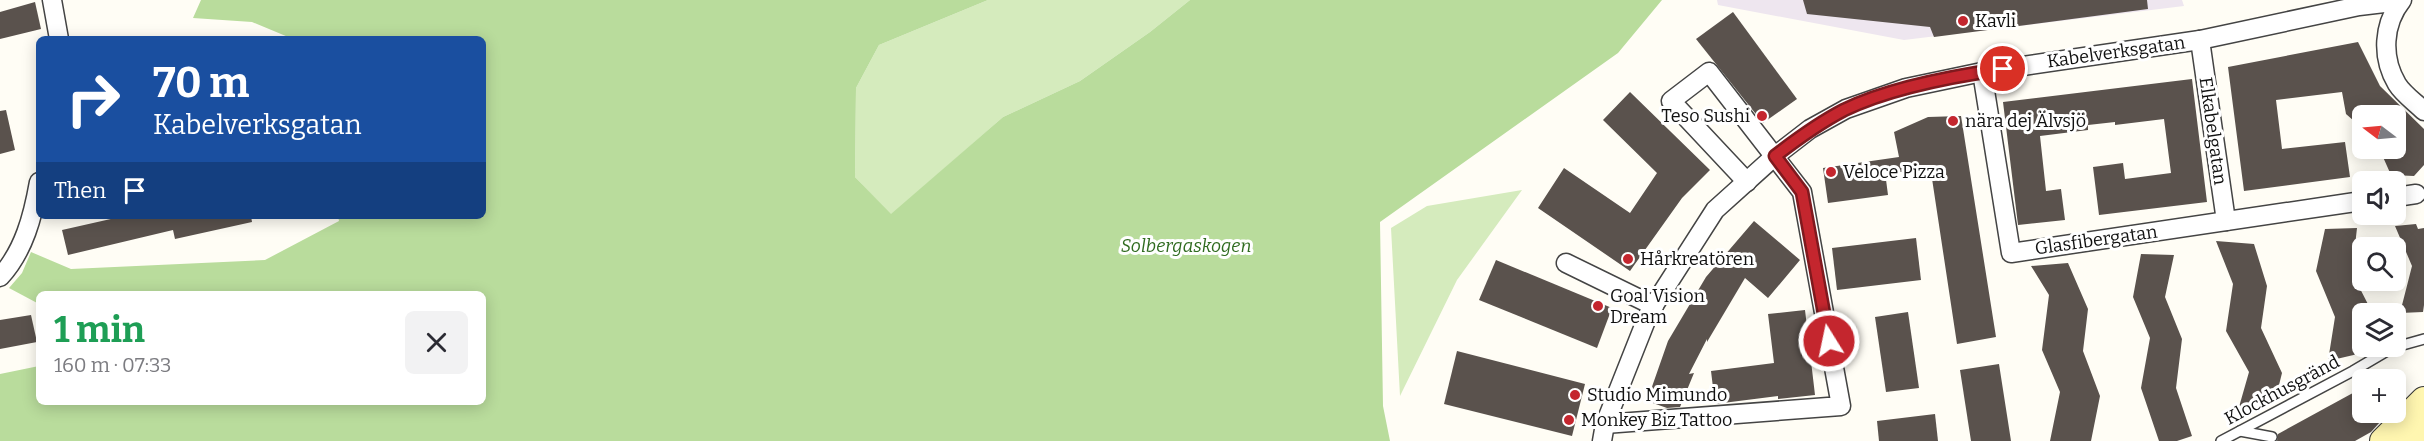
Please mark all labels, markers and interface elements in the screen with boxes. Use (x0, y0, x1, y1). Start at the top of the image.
place label: Kavli (1975, 10, 2016, 32)
marker: Kavli (1956, 14, 1970, 28)
street label: Kabelverksgatan (2046, 31, 2187, 73)
pin (1977, 43, 2028, 94)
icon: arrive (1986, 52, 2019, 85)
text: 70 m (153, 58, 249, 108)
icon: right (54, 60, 132, 138)
street label: Elkabelgatan (2195, 76, 2232, 187)
place label: Teso Sushi (1661, 105, 1750, 127)
north arrow (2352, 105, 2406, 159)
map controls (2352, 105, 2406, 423)
text: Kabelverksgatan (153, 109, 362, 141)
marker: Teso Sushi (1755, 109, 1769, 123)
place label: nära dej Älvsjö (1965, 110, 2086, 132)
marker: nära dej Älvsjö (1946, 114, 1960, 128)
place label: Veloce Pizza (1843, 161, 1945, 183)
marker: Veloce Pizza (1824, 165, 1838, 179)
button: sound (2352, 171, 2406, 225)
icon: arrive (118, 174, 151, 207)
text: Then (54, 177, 106, 204)
street label: Glasfibergatan (2033, 220, 2159, 259)
park label: Solbergaskogen (1121, 235, 1251, 257)
button: search (2352, 237, 2406, 291)
place label: Hårkreatören (1640, 248, 1755, 270)
marker: Hårkreatören (1621, 252, 1635, 266)
place label: Goal Vision Dream (1610, 285, 1706, 328)
marker: Goal Vision Dream (1591, 299, 1605, 313)
button: layers (2352, 303, 2406, 357)
text: 1 min (54, 308, 145, 352)
position arrow (1797, 309, 1861, 373)
button: close (405, 311, 468, 374)
street label: Klockhusgränd (2221, 350, 2344, 430)
text: 160 m · 07:33 (54, 353, 172, 377)
button: + (2352, 369, 2406, 423)
place label: Studio Mimundo (1587, 384, 1727, 406)
marker: Studio Mimundo (1568, 388, 1582, 402)
place label: Monkey Biz Tattoo (1581, 409, 1732, 431)
marker: Monkey Biz Tattoo (1562, 413, 1576, 427)

